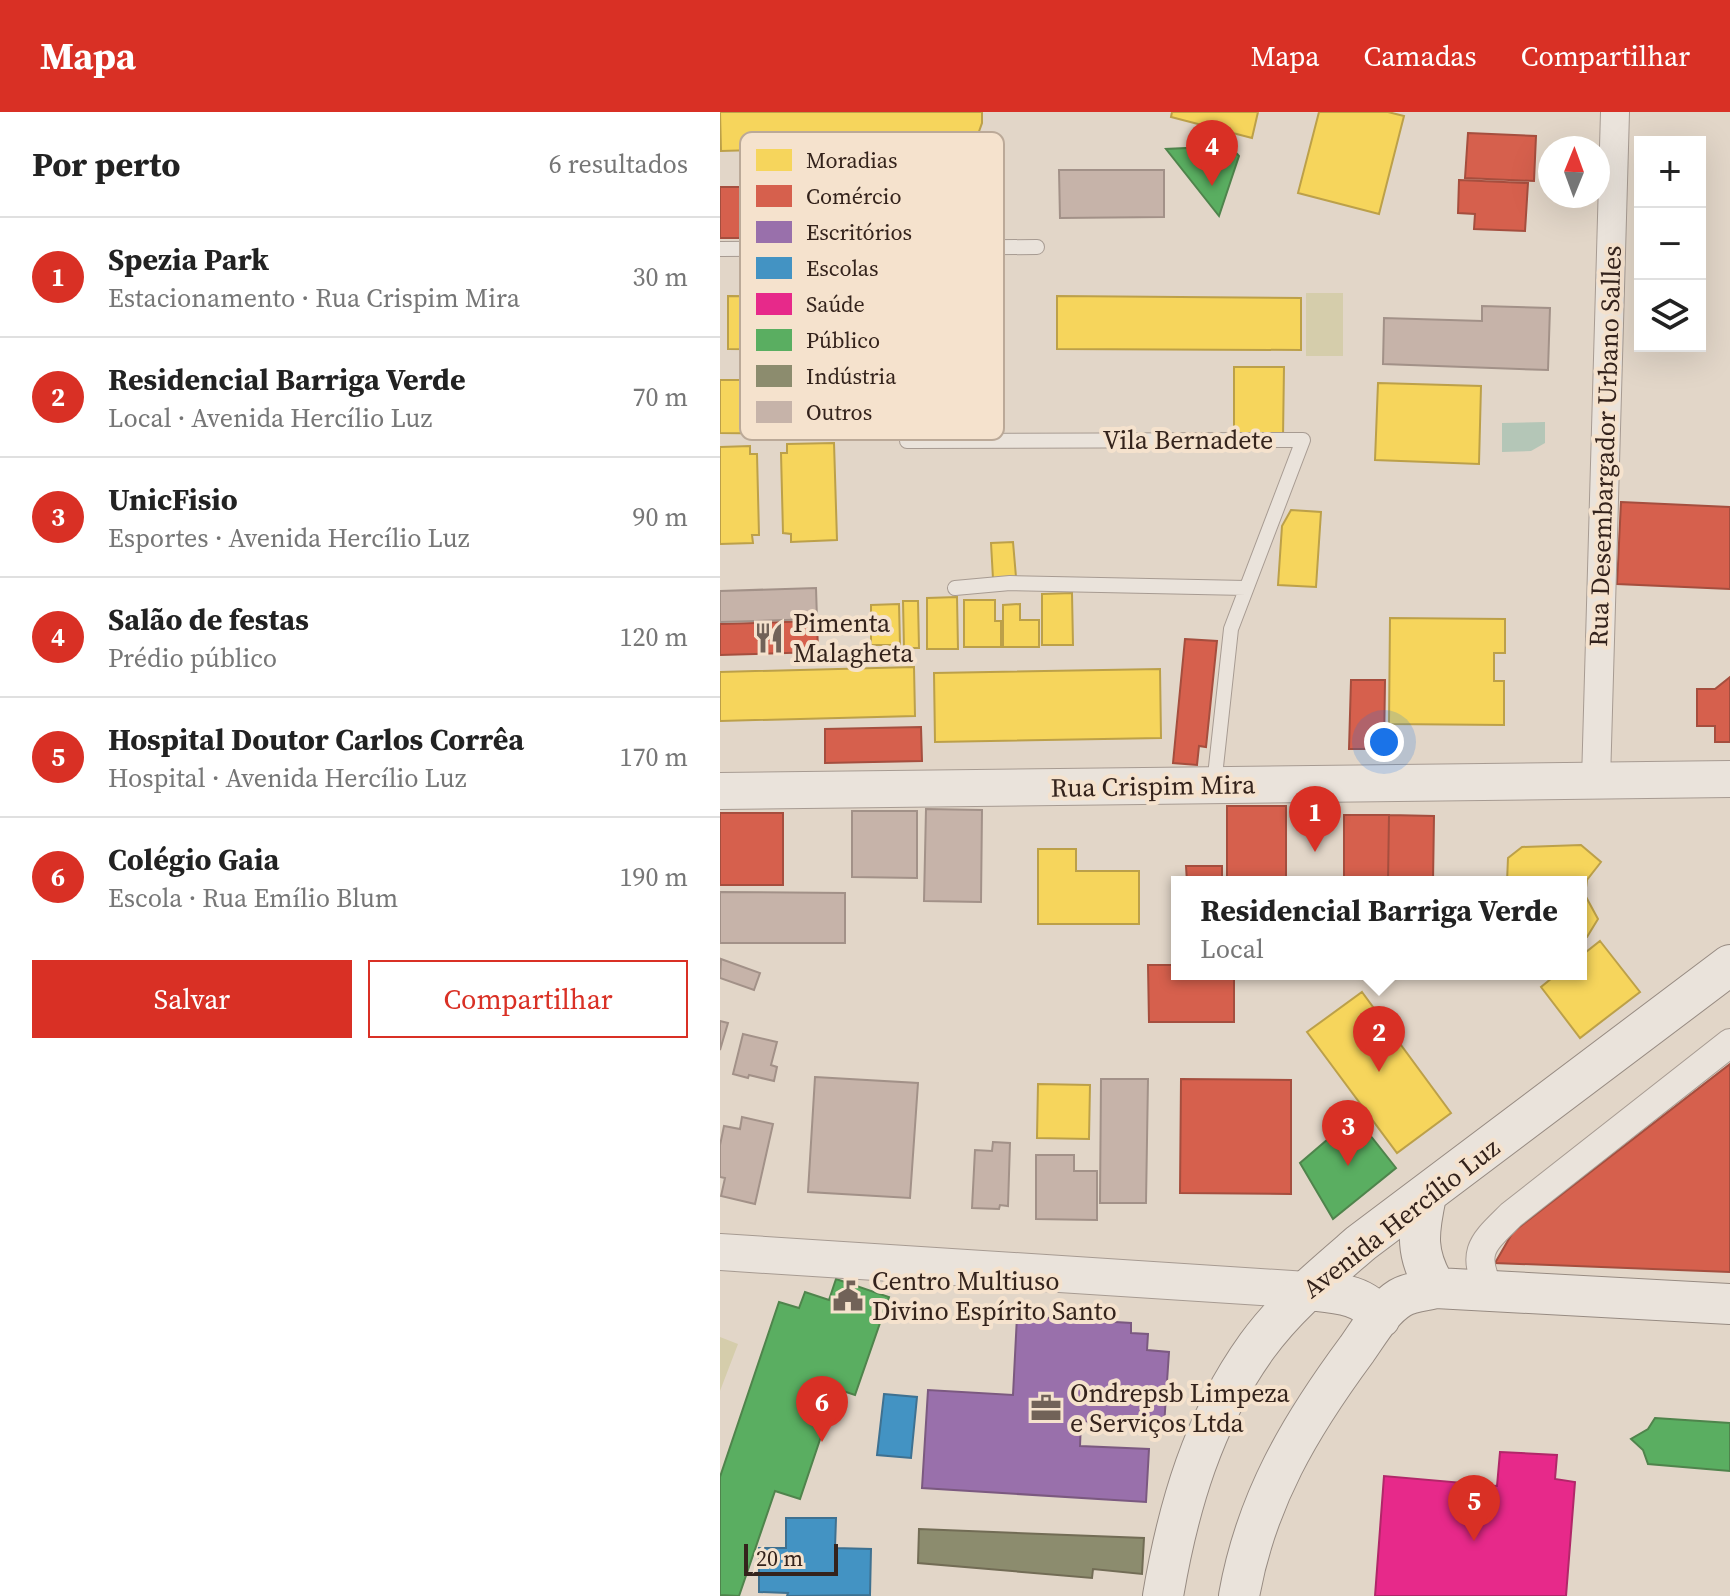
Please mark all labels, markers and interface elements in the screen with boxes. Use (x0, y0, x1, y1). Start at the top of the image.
text: Mapa (40, 30, 136, 82)
text: Mapa (1251, 37, 1320, 75)
text: Camadas (1364, 37, 1477, 75)
text: Compartilhar (1521, 37, 1690, 75)
pin: 4 (1186, 120, 1238, 186)
legend (740, 132, 1004, 440)
north arrow (1538, 136, 1610, 208)
map controls (1634, 136, 1706, 352)
button: + (1634, 136, 1706, 208)
text: Por perto (32, 141, 180, 187)
text: Moradias (806, 145, 898, 175)
text: 6 resultados (549, 146, 688, 182)
text: Comércio (806, 181, 901, 211)
button: − (1634, 208, 1706, 280)
text: Escritórios (806, 217, 912, 247)
text: Spezia Park (108, 239, 269, 280)
street label: Rua Desembargador Urbano Salles (1580, 245, 1630, 647)
text: Escolas (806, 253, 879, 283)
text: 1 (51, 259, 65, 295)
text: 30 m (633, 259, 688, 295)
text: Estacionamento · Rua Crispim Mira (108, 280, 520, 316)
button: layers (1634, 280, 1706, 352)
text: Saúde (806, 289, 865, 319)
text: Público (806, 325, 880, 355)
text: Residencial Barriga Verde (108, 359, 466, 400)
text: Indústria (806, 361, 897, 391)
text: 2 (51, 379, 65, 415)
text: 70 m (633, 379, 688, 415)
text: Outros (806, 397, 872, 427)
text: Local · Avenida Hercílio Luz (108, 400, 432, 436)
street label: Vila Bernadete (1103, 422, 1273, 458)
text: UnicFisio (108, 479, 238, 520)
text: 3 (51, 499, 65, 535)
text: 90 m (633, 499, 688, 535)
text: Esportes · Avenida Hercílio Luz (108, 520, 470, 556)
text: Salão de festas (108, 599, 309, 640)
place label: Pimenta Malagheta (793, 605, 914, 671)
text: 4 (51, 619, 65, 655)
text: 120 m (620, 619, 688, 655)
restaurant icon: Pimenta Malagheta (752, 621, 786, 655)
text: Prédio público (108, 640, 277, 676)
text: Hospital Doutor Carlos Corrêa (108, 719, 524, 760)
your location (1364, 722, 1404, 762)
text: 5 (51, 739, 65, 775)
text: 170 m (620, 739, 688, 775)
text: Hospital · Avenida Hercílio Luz (108, 760, 467, 796)
street label: Rua Crispim Mira (1050, 766, 1256, 806)
pin: 1 (1289, 786, 1341, 852)
text: Colégio Gaia (108, 839, 279, 880)
text: 6 (51, 859, 65, 895)
text: 190 m (620, 859, 688, 895)
popup (1171, 876, 1587, 980)
text: Escola · Rua Emílio Blum (108, 880, 398, 916)
text: Residencial Barriga Verde (1200, 890, 1558, 931)
text: Local (1200, 931, 1264, 967)
button: Salvar (32, 960, 352, 1038)
button: Compartilhar (368, 960, 688, 1038)
pin: 2 (1353, 1006, 1405, 1072)
pin: 3 (1322, 1100, 1374, 1166)
street label: Avenida Hercílio Luz (1295, 1130, 1507, 1306)
place label: Centro Multiuso Divino Espírito Santo (872, 1263, 1117, 1329)
public building icon: Centro Multiuso Divino Espírito Santo (831, 1279, 865, 1313)
place label: Ondrepsb Limpeza e Serviços Ltda (1070, 1375, 1290, 1441)
pin: 6 (796, 1376, 848, 1442)
office icon: Ondrepsb Limpeza e Serviços Ltda (1029, 1391, 1063, 1425)
pin: 5 (1448, 1475, 1500, 1541)
scale bar (744, 1540, 838, 1576)
text: 20 m (756, 1543, 803, 1573)

